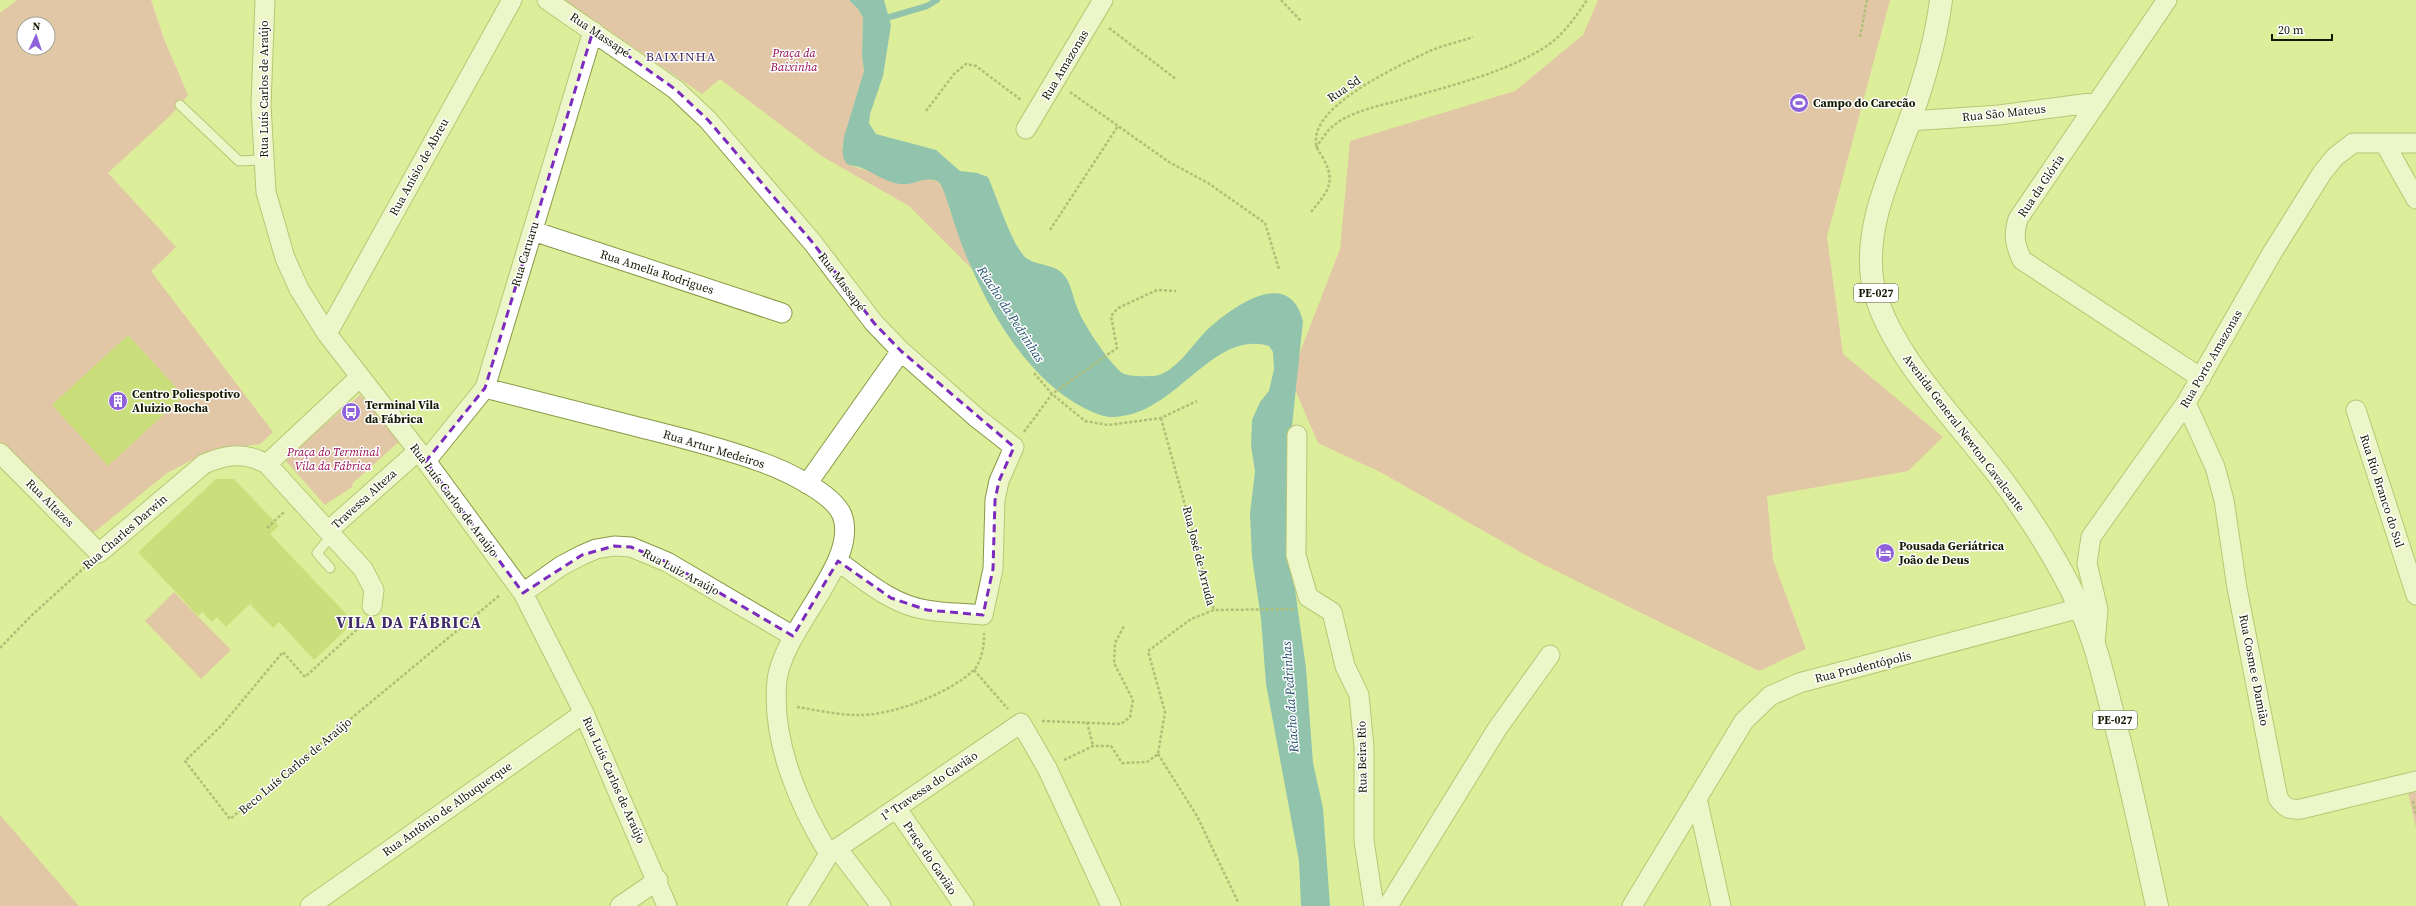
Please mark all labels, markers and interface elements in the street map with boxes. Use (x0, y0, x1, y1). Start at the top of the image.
street label: Rua Massapé (567, 9, 633, 61)
north arrow (16, 16, 56, 56)
scale bar (2272, 16, 2332, 42)
text: N (32, 19, 41, 34)
street label: Rua Luís Carlos de Araújo (256, 20, 272, 158)
text: 20 m (2278, 22, 2304, 38)
street label: Rua Amazonas (1038, 27, 1092, 103)
park label: Praça da Baixinha (770, 45, 818, 75)
district label: BAIXINHA (646, 48, 716, 65)
street label: Rua Sd (1324, 72, 1364, 106)
sports icon: Campo do Carecão (1788, 92, 1810, 114)
place label: Campo do Carecão (1813, 95, 1916, 111)
street label: Rua São Mateus (1961, 101, 2047, 125)
street label: Rua Anísio de Abreu (386, 115, 452, 219)
street label: Rua da Glória (2014, 151, 2068, 220)
street label: Rua Caruaru (507, 219, 543, 289)
street label: Rua Amelia Rodrigues (598, 246, 716, 298)
street label: Rua Massapé (815, 249, 869, 315)
water label: Riacho da Pedrinhas (973, 262, 1049, 366)
road number: PE-027 (1854, 284, 1898, 302)
street label: Rua Porto Amazonas (2176, 307, 2246, 411)
street label: Avenida General Newton Cavalcante (1899, 351, 2029, 515)
place label: Centro Poliespotivo Aluizio Rocha (132, 386, 240, 416)
building icon: Centro Poliespotivo Aluizio Rocha (107, 390, 129, 412)
place label: Terminal Vila da Fábrica (365, 397, 440, 427)
bus stop icon: Terminal Vila da Fábrica (340, 401, 362, 423)
street label: Rua Artur Medeiros (661, 426, 767, 472)
street label: Rua Rio Branco do Sul (2356, 432, 2408, 550)
street label: Rua Luís Carlos de Araújo (406, 440, 502, 560)
park label: Praça do Terminal Vila da Fábrica (286, 444, 380, 474)
street label: Travessa Alteza (328, 465, 401, 532)
street label: Rua Altazes (22, 475, 78, 531)
street label: Rua Charles Darwin (79, 491, 171, 573)
street label: Rua José de Arruda (1179, 505, 1219, 608)
place label: Pousada Geriátrica João de Deus (1898, 538, 2005, 568)
hotel icon: Pousada Geriátrica João de Deus (1874, 542, 1896, 564)
street label: Rua Luiz Araújo (640, 545, 723, 599)
district label: VILA DA FÁBRICA (336, 611, 482, 633)
street label: Rua Cosme e Damião (2235, 613, 2273, 728)
water label: Riacho da Pedrinhas (1278, 640, 1302, 754)
street label: Rua Prudentópolis (1813, 647, 1913, 687)
road number: PE-027 (2093, 711, 2137, 729)
street label: Beco Luís Carlos de Araújo (235, 714, 355, 818)
street label: Rua Luís Carlos de Araújo (579, 714, 649, 846)
street label: Rua Beira Rio (1353, 720, 1371, 793)
street label: 1ª Travessa do Gavião (877, 747, 981, 825)
street label: Rua Antônio de Albuquerque (379, 758, 515, 860)
street label: Praça do Gavião (900, 818, 961, 898)

